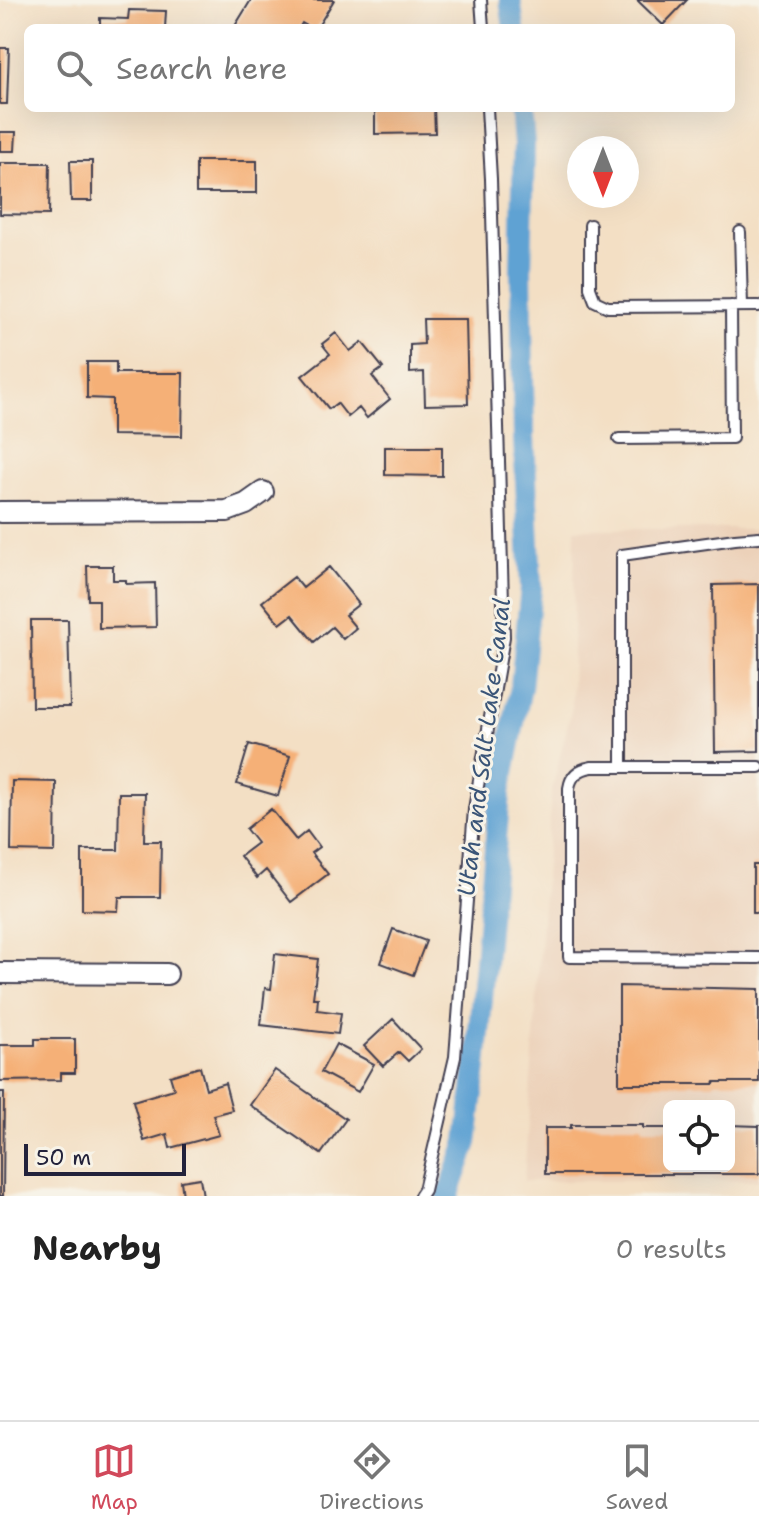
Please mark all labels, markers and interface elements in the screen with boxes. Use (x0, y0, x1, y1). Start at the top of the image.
search box (24, 24, 735, 112)
icon: search (52, 46, 96, 90)
text: Search here (116, 48, 287, 89)
north arrow (567, 136, 639, 208)
water label: Utah and Salt Lake Canal (450, 596, 518, 898)
map controls (663, 1100, 735, 1172)
button: locate (663, 1100, 735, 1172)
scale bar (24, 1140, 186, 1176)
text: 50 m (36, 1143, 91, 1172)
text: Nearby (32, 1225, 162, 1271)
text: 0 results (615, 1231, 727, 1266)
tab: Map (91, 1439, 138, 1516)
tab: Directions (319, 1439, 424, 1516)
tab: Saved (606, 1439, 668, 1516)

